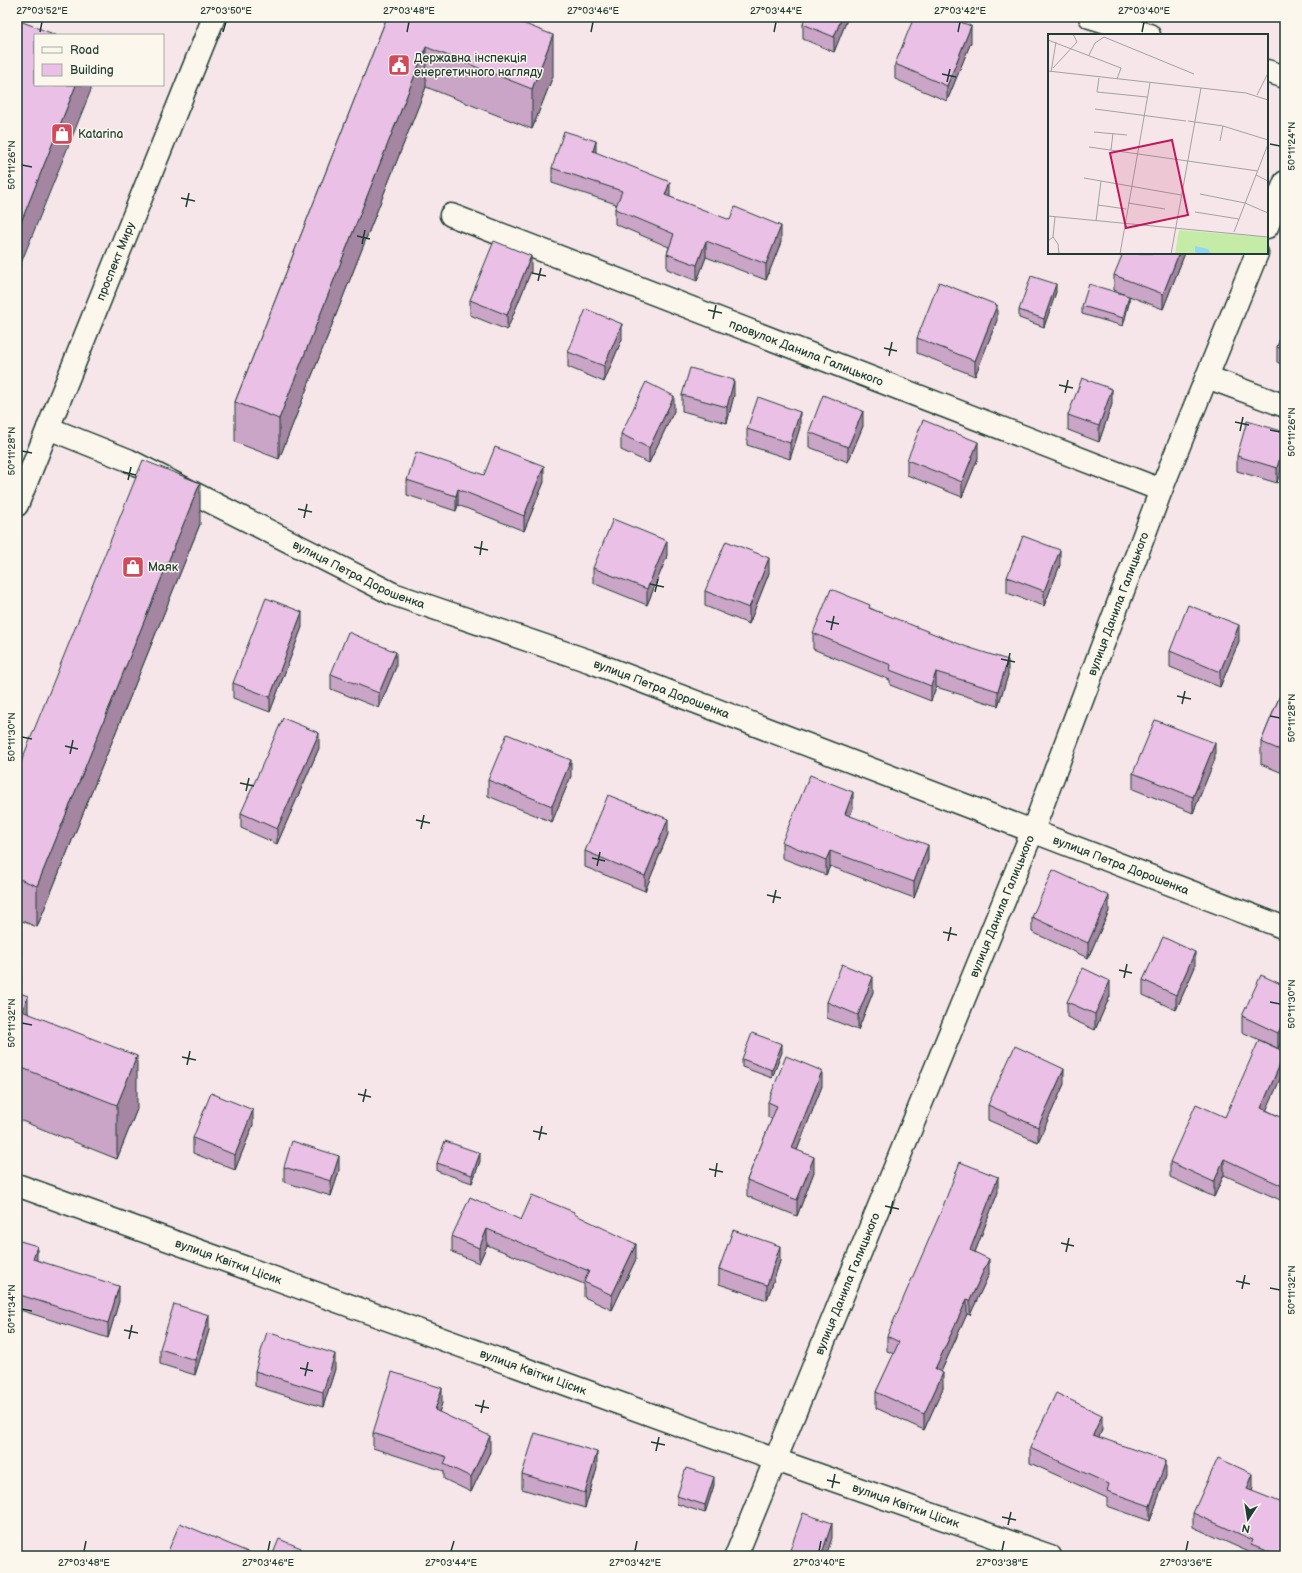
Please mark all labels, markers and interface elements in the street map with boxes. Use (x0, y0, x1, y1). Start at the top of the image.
text: 27°03'52"E (16, 5, 68, 17)
text: 27°03'50"E (200, 5, 252, 17)
text: 27°03'48"E (383, 5, 435, 17)
text: 27°03'46"E (567, 5, 620, 17)
text: 27°03'44"E (750, 5, 803, 17)
text: 27°03'42"E (934, 5, 986, 17)
text: 27°03'40"E (1118, 5, 1170, 17)
legend (34, 34, 164, 86)
inset map (1048, 34, 1268, 254)
text: Road (70, 43, 99, 58)
place label: Державна інспекція енергетичного нагляду (414, 51, 543, 80)
public building icon: Державна інспекція енергетичного нагляду (386, 52, 412, 78)
text: Building (70, 63, 114, 78)
shop icon: Katarina (49, 121, 75, 147)
text: 50°11'24"N (1286, 121, 1298, 171)
place label: Katarina (78, 127, 123, 142)
text: 50°11'26"N (6, 140, 18, 190)
street label: проспект Миру (93, 219, 138, 303)
street label: провулок Данила Галицького (727, 316, 886, 389)
text: 50°11'26"N (1286, 407, 1298, 457)
text: 50°11'28"N (6, 426, 18, 476)
street label: вулиця Данила Галицького (1084, 530, 1152, 678)
street label: вулиця Петра Дорошенка (290, 537, 427, 612)
shop icon: Маяк (120, 554, 146, 580)
place label: Маяк (148, 560, 179, 575)
street label: вулиця Петра Дорошенка (591, 656, 732, 722)
text: 50°11'28"N (1286, 693, 1298, 743)
text: 50°11'30"N (6, 712, 18, 762)
street label: вулиця Петра Дорошенка (1051, 832, 1191, 898)
street label: вулиця Данила Галицького (966, 833, 1038, 979)
text: 50°11'30"N (1286, 979, 1298, 1029)
text: 50°11'32"N (6, 998, 18, 1048)
street label: вулиця Данила Галицького (812, 1211, 883, 1357)
street label: вулиця Квітки Цісик (173, 1235, 285, 1288)
text: 50°11'32"N (1286, 1265, 1298, 1315)
text: 50°11'34"N (6, 1284, 18, 1334)
street label: вулиця Квітки Цісик (478, 1346, 589, 1398)
street label: вулиця Квітки Цісик (850, 1480, 962, 1531)
north arrow (1228, 1499, 1268, 1539)
text: N (1241, 1521, 1251, 1536)
text: 27°03'48"E (58, 1557, 110, 1569)
text: 27°03'46"E (242, 1557, 295, 1569)
text: 27°03'44"E (425, 1557, 478, 1569)
text: 27°03'42"E (609, 1557, 661, 1569)
text: 27°03'40"E (793, 1557, 845, 1569)
text: 27°03'38"E (976, 1557, 1028, 1569)
text: 27°03'36"E (1160, 1557, 1213, 1569)

